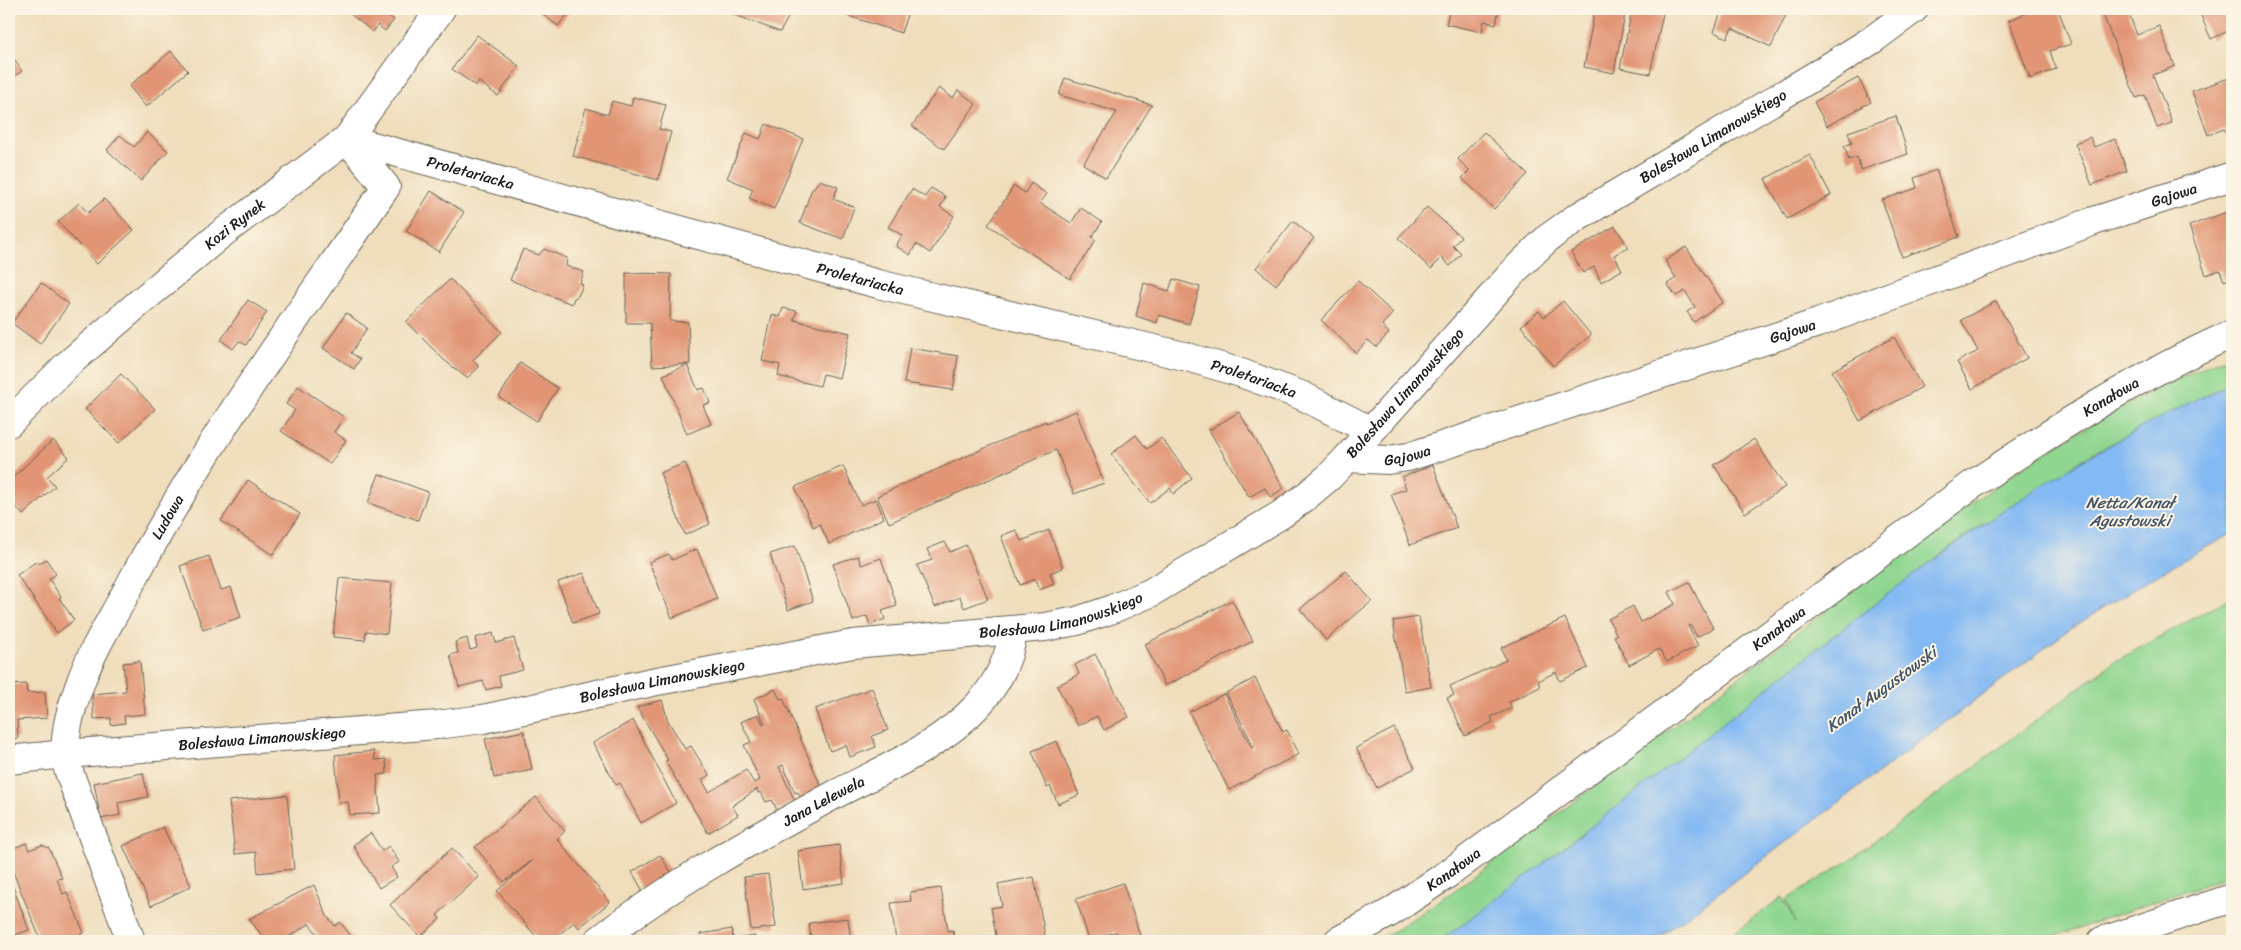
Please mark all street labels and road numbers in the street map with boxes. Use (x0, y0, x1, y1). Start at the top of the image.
street label: Bolesława Limanowskiego (1634, 82, 1792, 190)
street label: Proletariacka (424, 148, 517, 197)
street label: Gajowa (2147, 175, 2201, 215)
street label: Kozi Rynek (198, 191, 272, 256)
street label: Proletariacka (814, 255, 907, 303)
street label: Gajowa (1766, 311, 1820, 351)
street label: Bolesława Limanowskiego (1339, 322, 1471, 464)
street label: Proletariacka (1208, 352, 1301, 406)
street label: Kanałowa (2077, 370, 2145, 424)
street label: Gajowa (1382, 437, 1435, 473)
street label: Ludowa (144, 489, 191, 544)
street label: Bolesława Limanowskiego (978, 584, 1147, 646)
street label: Kanałowa (1746, 599, 1812, 657)
street label: Bolesława Limanowskiego (577, 652, 747, 710)
street label: Bolesława Limanowskiego (177, 719, 347, 758)
street label: Jana Lelewela (777, 768, 870, 834)
street label: Kanałowa (1421, 840, 1487, 898)

